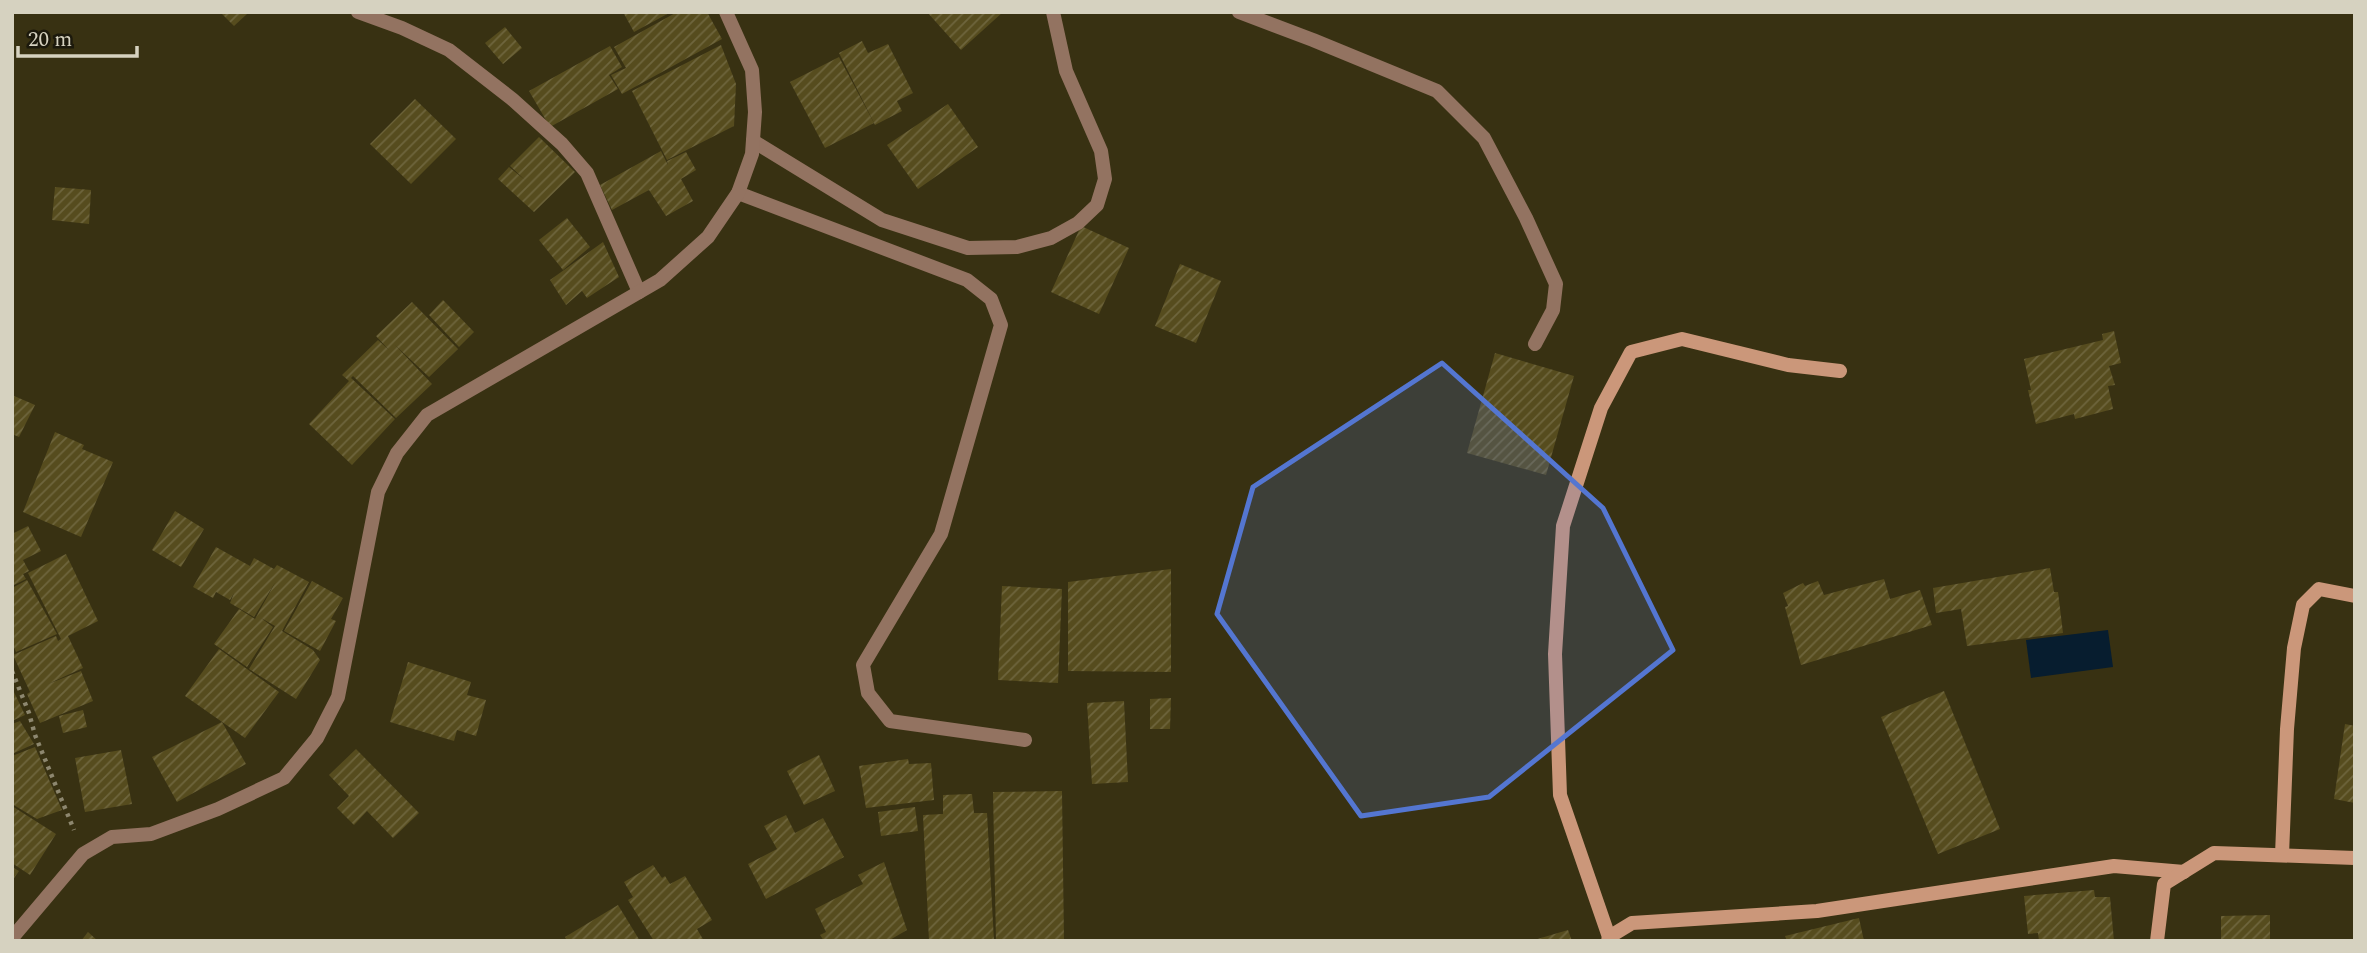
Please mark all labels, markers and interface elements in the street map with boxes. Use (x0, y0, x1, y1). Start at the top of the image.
scale bar (18, 14, 136, 58)
text: 20 m (28, 24, 72, 56)

